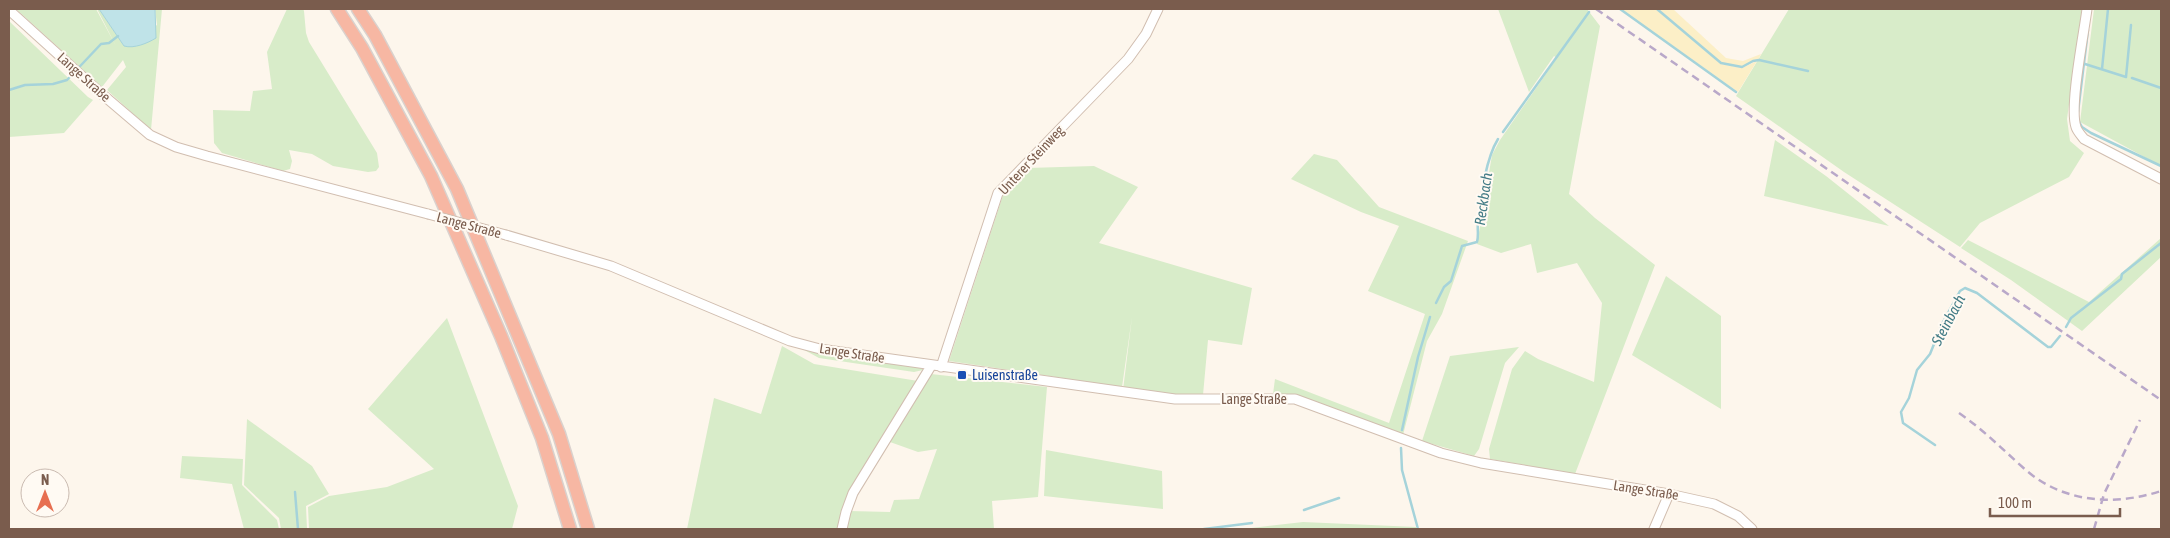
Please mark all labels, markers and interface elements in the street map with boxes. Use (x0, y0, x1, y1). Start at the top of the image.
street label: Lange Straße (54, 49, 114, 105)
street label: Unterer Steinweg (995, 122, 1067, 198)
water label: Reckbach (1471, 172, 1495, 226)
street label: Lange Straße (435, 209, 503, 241)
water label: Steinbach (1927, 292, 1968, 349)
street label: Lange Straße (818, 340, 886, 366)
place label: Luisenstraße (972, 367, 1038, 383)
marker: Luisenstraße (956, 369, 968, 381)
street label: Lange Straße (1221, 391, 1287, 407)
north arrow (20, 468, 70, 518)
text: N (41, 472, 49, 488)
street label: Lange Straße (1612, 477, 1680, 503)
scale bar (1990, 486, 2120, 518)
text: 100 m (1998, 494, 2032, 511)

